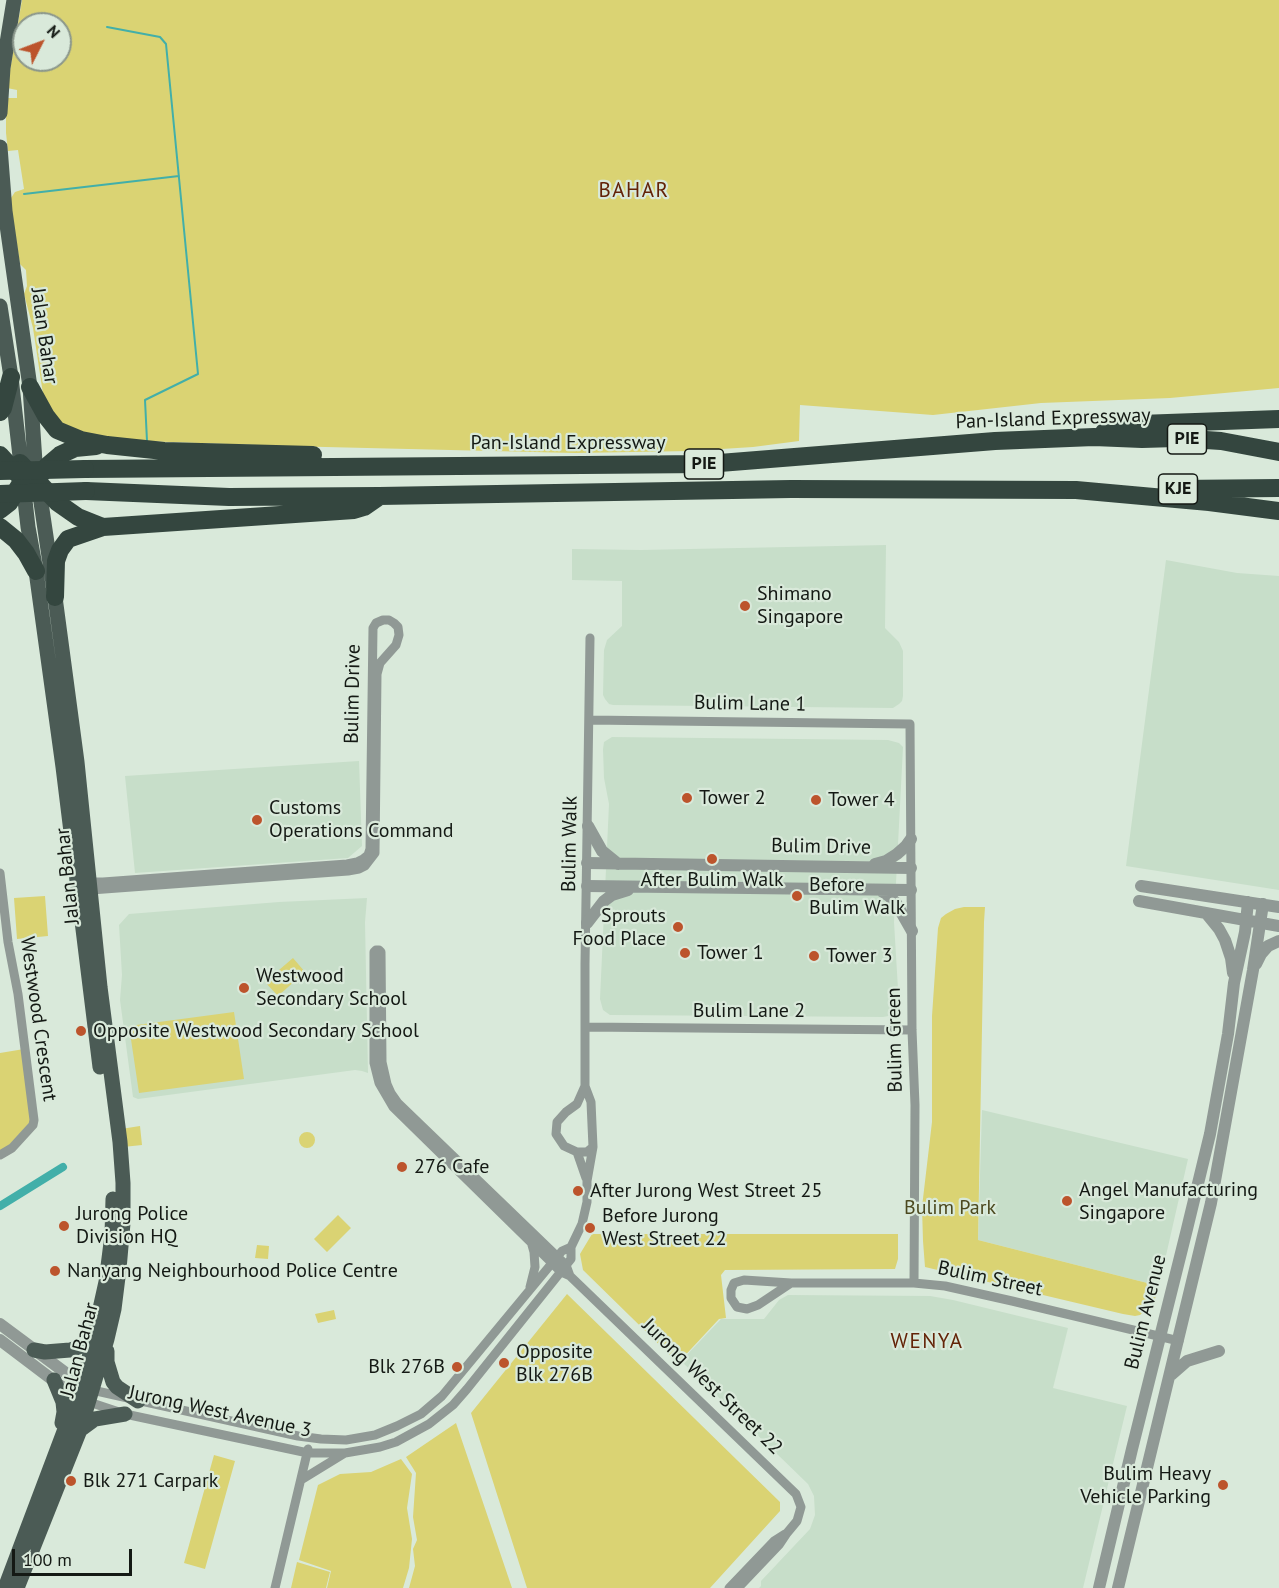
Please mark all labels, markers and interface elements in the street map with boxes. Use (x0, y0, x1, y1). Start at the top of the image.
north arrow (12, 12, 72, 72)
text: N (43, 21, 65, 42)
district label: BAHAR (599, 178, 669, 204)
street label: Jalan Bahar (25, 286, 63, 386)
street label: Pan-Island Expressway (955, 404, 1151, 434)
road number: PIE (1168, 424, 1206, 454)
street label: Pan-Island Expressway (470, 431, 666, 455)
road number: PIE (684, 449, 724, 479)
road number: KJE (1158, 474, 1198, 504)
place label: Shimano Singapore (757, 582, 843, 629)
marker: Shimano Singapore (738, 599, 752, 613)
street label: Bulim Drive (340, 644, 366, 744)
street label: Bulim Lane 1 (694, 691, 806, 717)
place label: Tower 2 (699, 786, 766, 810)
place label: Tower 4 (828, 788, 895, 812)
marker: Tower 2 (680, 791, 694, 805)
marker: Tower 4 (809, 793, 823, 807)
place label: Customs Operations Command (269, 796, 453, 843)
street label: Bulim Walk (557, 796, 583, 892)
marker: Customs Operations Command (250, 813, 264, 827)
street label: Jalan Bahar (51, 826, 85, 926)
street label: Bulim Drive (771, 834, 871, 860)
marker: After Bulim Walk (705, 852, 719, 866)
place label: After Bulim Walk (641, 868, 783, 892)
place label: Before Bulim Walk (809, 873, 905, 920)
marker: Before Bulim Walk (790, 889, 804, 903)
place label: Sprouts Food Place (572, 904, 666, 951)
marker: Sprouts Food Place (671, 920, 685, 934)
street label: Westwood Crescent (15, 935, 61, 1103)
place label: Tower 1 (697, 941, 764, 965)
place label: Tower 3 (826, 944, 893, 968)
marker: Tower 1 (678, 946, 692, 960)
marker: Tower 3 (807, 949, 821, 963)
place label: Westwood Secondary School (256, 964, 407, 1011)
marker: Westwood Secondary School (237, 981, 251, 995)
street label: Bulim Green (882, 987, 908, 1093)
street label: Bulim Lane 2 (693, 999, 805, 1023)
place label: Opposite Westwood Secondary School (93, 1019, 419, 1043)
marker: Opposite Westwood Secondary School (74, 1024, 88, 1038)
place label: 276 Cafe (414, 1155, 489, 1179)
marker: 276 Cafe (395, 1160, 409, 1174)
place label: Angel Manufacturing Singapore (1079, 1178, 1258, 1225)
place label: After Jurong West Street 25 (590, 1179, 822, 1203)
marker: After Jurong West Street 25 (571, 1184, 585, 1198)
marker: Angel Manufacturing Singapore (1060, 1194, 1074, 1208)
park label: Bulim Park (904, 1196, 996, 1220)
place label: Jurong Police Division HQ (76, 1202, 188, 1249)
place label: Before Jurong West Street 22 (602, 1204, 727, 1251)
marker: Jurong Police Division HQ (57, 1219, 71, 1233)
marker: Before Jurong West Street 22 (583, 1221, 597, 1235)
street label: Bulim Avenue (1120, 1252, 1172, 1372)
street label: Bulim Street (936, 1256, 1044, 1302)
place label: Nanyang Neighbourhood Police Centre (67, 1259, 398, 1283)
marker: Nanyang Neighbourhood Police Centre (48, 1264, 62, 1278)
street label: Jalan Bahar (56, 1300, 104, 1400)
street label: Jurong West Street 22 (637, 1314, 787, 1460)
district label: WENYA (891, 1329, 963, 1355)
place label: Opposite Blk 276B (516, 1340, 593, 1387)
place label: Blk 276B (368, 1355, 445, 1379)
marker: Opposite Blk 276B (497, 1356, 511, 1370)
marker: Blk 276B (450, 1360, 464, 1374)
street label: Jurong West Avenue 3 (126, 1381, 314, 1443)
place label: Bulim Heavy Vehicle Parking (1080, 1462, 1211, 1509)
place label: Blk 271 Carpark (83, 1469, 218, 1493)
marker: Blk 271 Carpark (64, 1474, 78, 1488)
marker: Bulim Heavy Vehicle Parking (1216, 1478, 1230, 1492)
scale bar (15, 1537, 135, 1575)
text: 100 m (23, 1548, 72, 1571)

